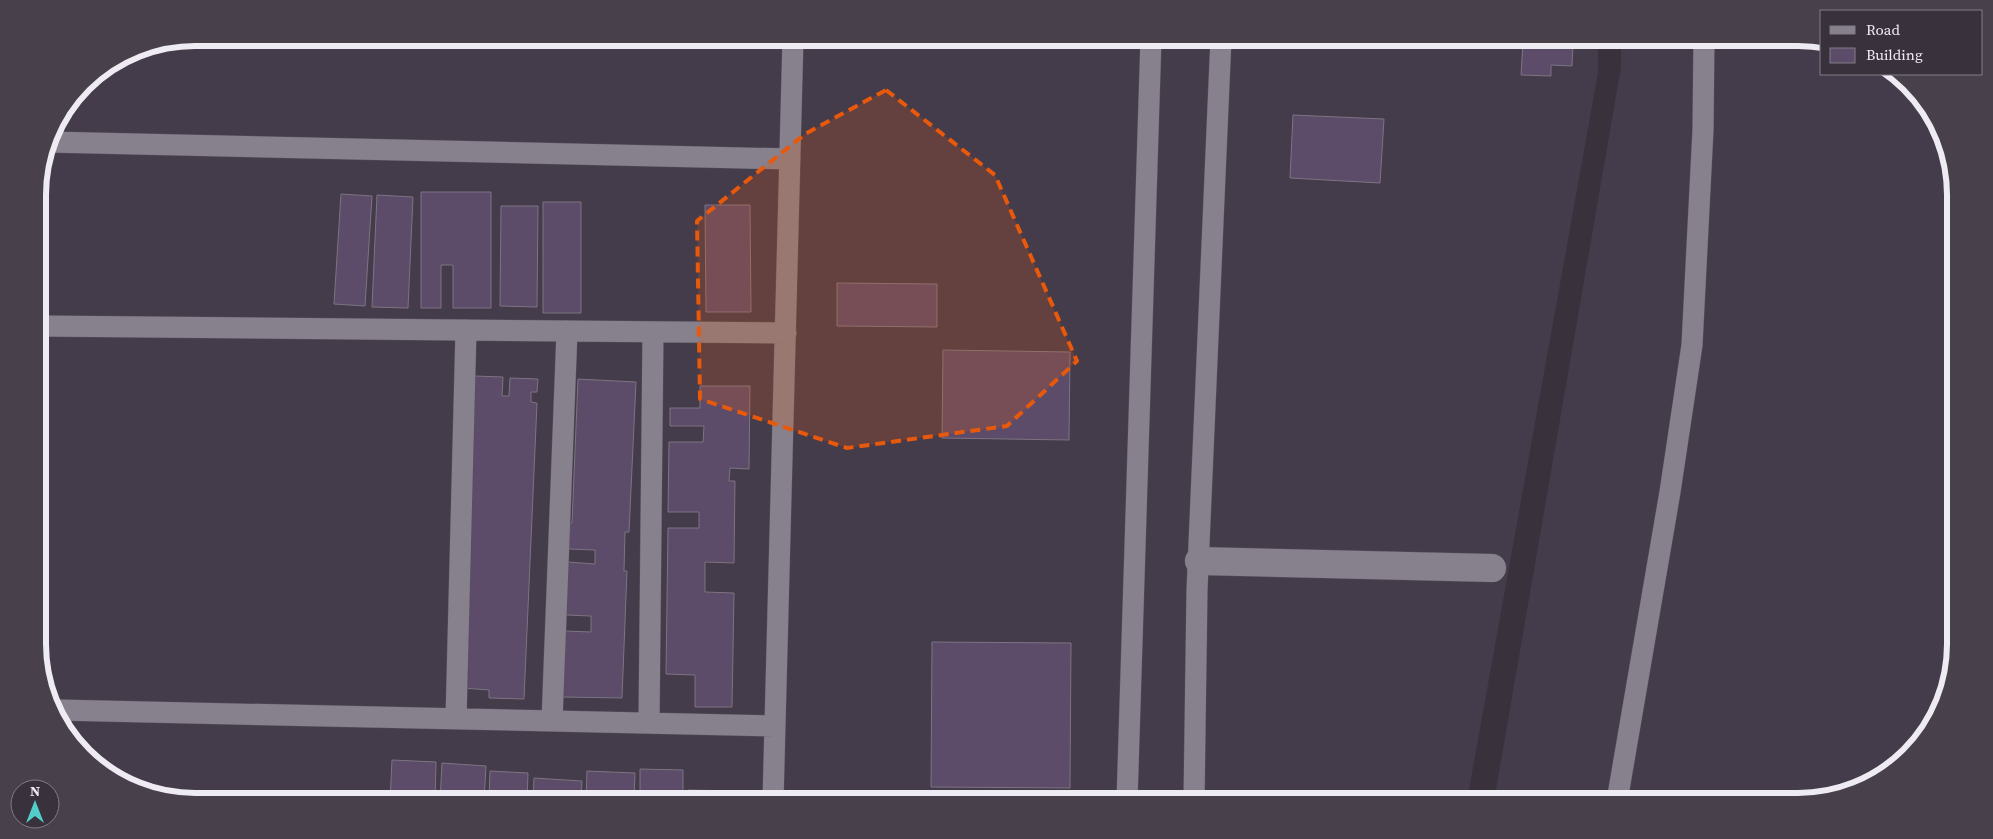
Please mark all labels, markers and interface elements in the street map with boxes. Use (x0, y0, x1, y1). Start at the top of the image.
legend (1820, 10, 1983, 75)
text: Road (1866, 19, 1900, 40)
text: Building (1866, 44, 1923, 65)
north arrow (10, 779, 60, 829)
text: N (30, 781, 40, 801)

